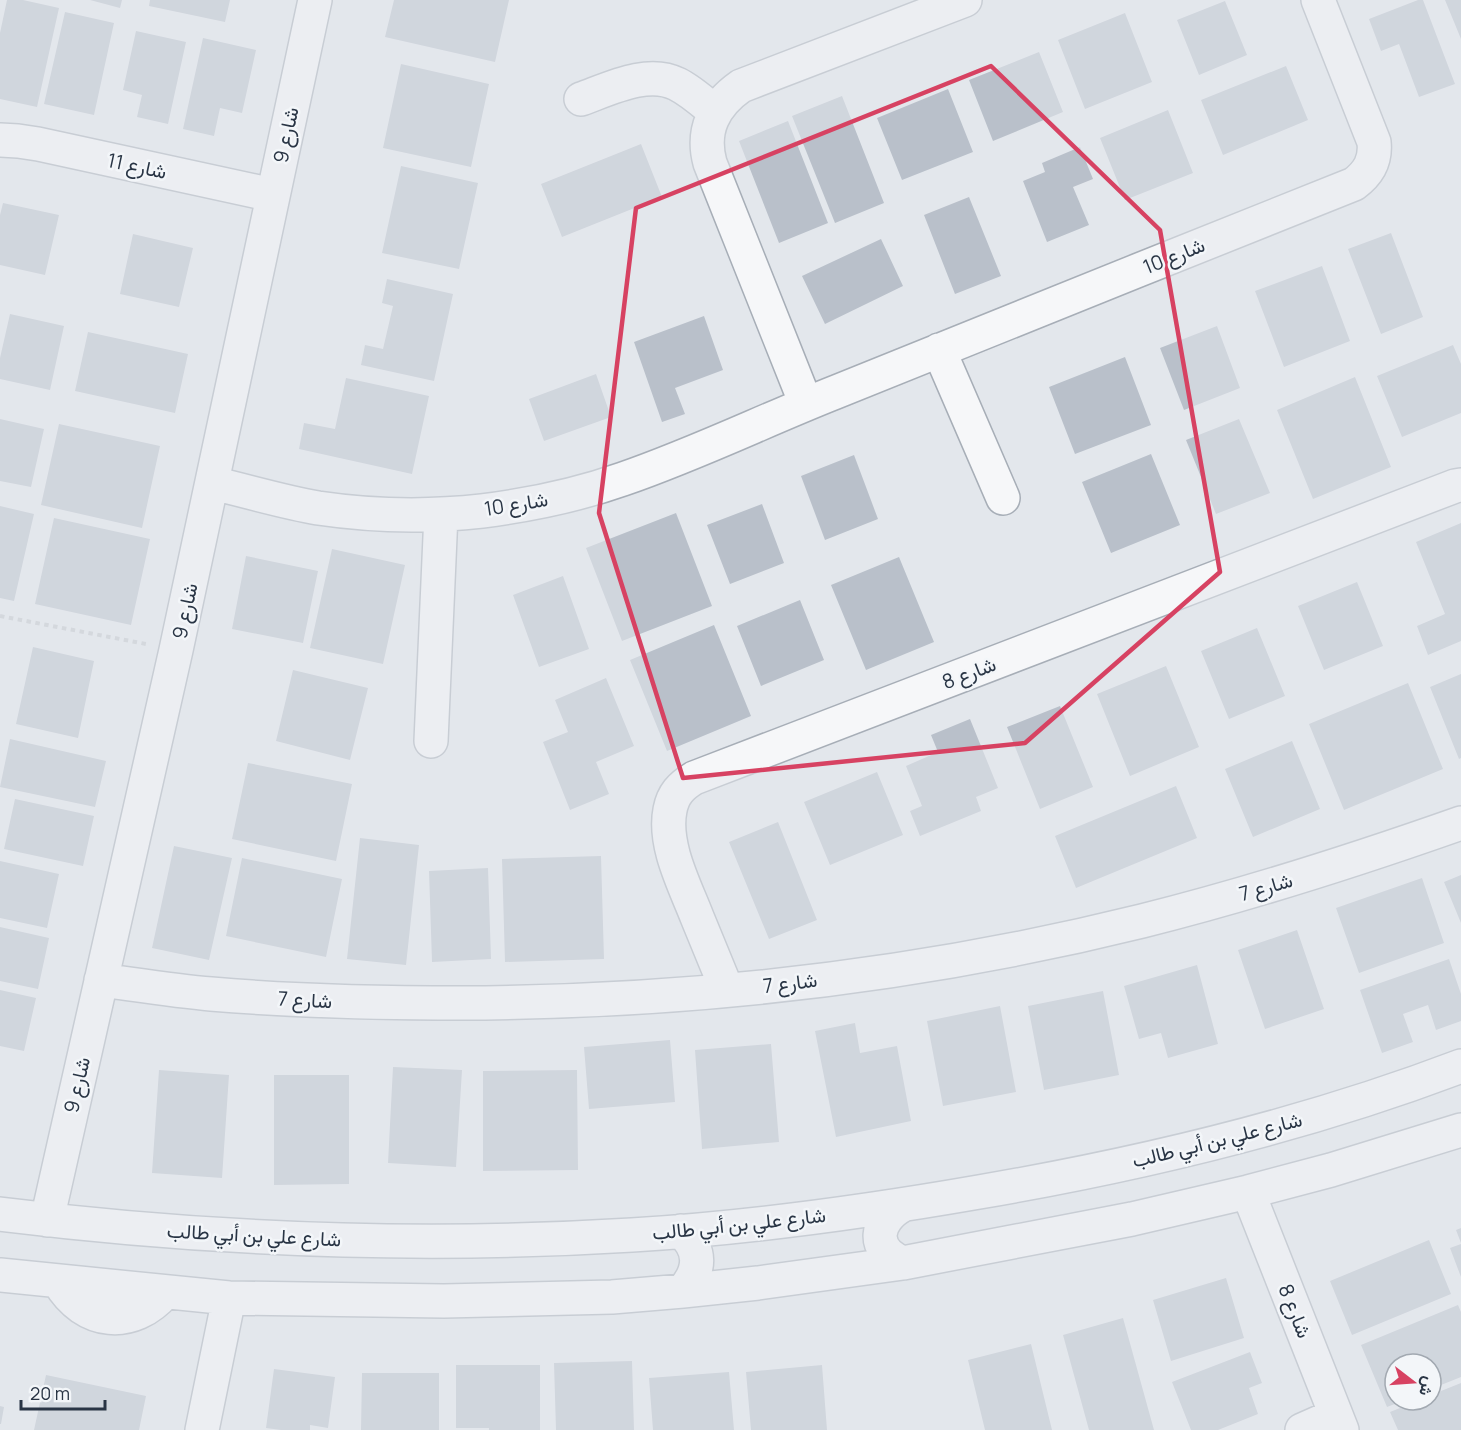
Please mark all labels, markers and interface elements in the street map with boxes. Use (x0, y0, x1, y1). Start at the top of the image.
street label: شارع 9 (266, 104, 306, 166)
street label: شارع 11 (105, 146, 169, 186)
street label: شارع 10 (1139, 231, 1209, 281)
street label: شارع 10 (482, 485, 550, 523)
street label: شارع 9 (165, 580, 205, 642)
street label: شارع 8 (938, 650, 1000, 696)
street label: شارع 7 (1236, 866, 1296, 908)
street label: شارع 7 (761, 966, 819, 1000)
street label: شارع 7 (277, 985, 333, 1015)
street label: شارع 9 (57, 1054, 97, 1116)
street label: شارع علي بن أبي طالب (1129, 1105, 1306, 1178)
street label: شارع علي بن أبي طالب (651, 1201, 827, 1250)
street label: شارع علي بن أبي طالب (166, 1216, 342, 1257)
street label: شارع 8 (1272, 1280, 1318, 1342)
north arrow (1383, 1352, 1443, 1412)
scale bar (21, 1373, 105, 1411)
text: ش (1414, 1374, 1441, 1399)
text: 20 m (30, 1381, 70, 1405)

